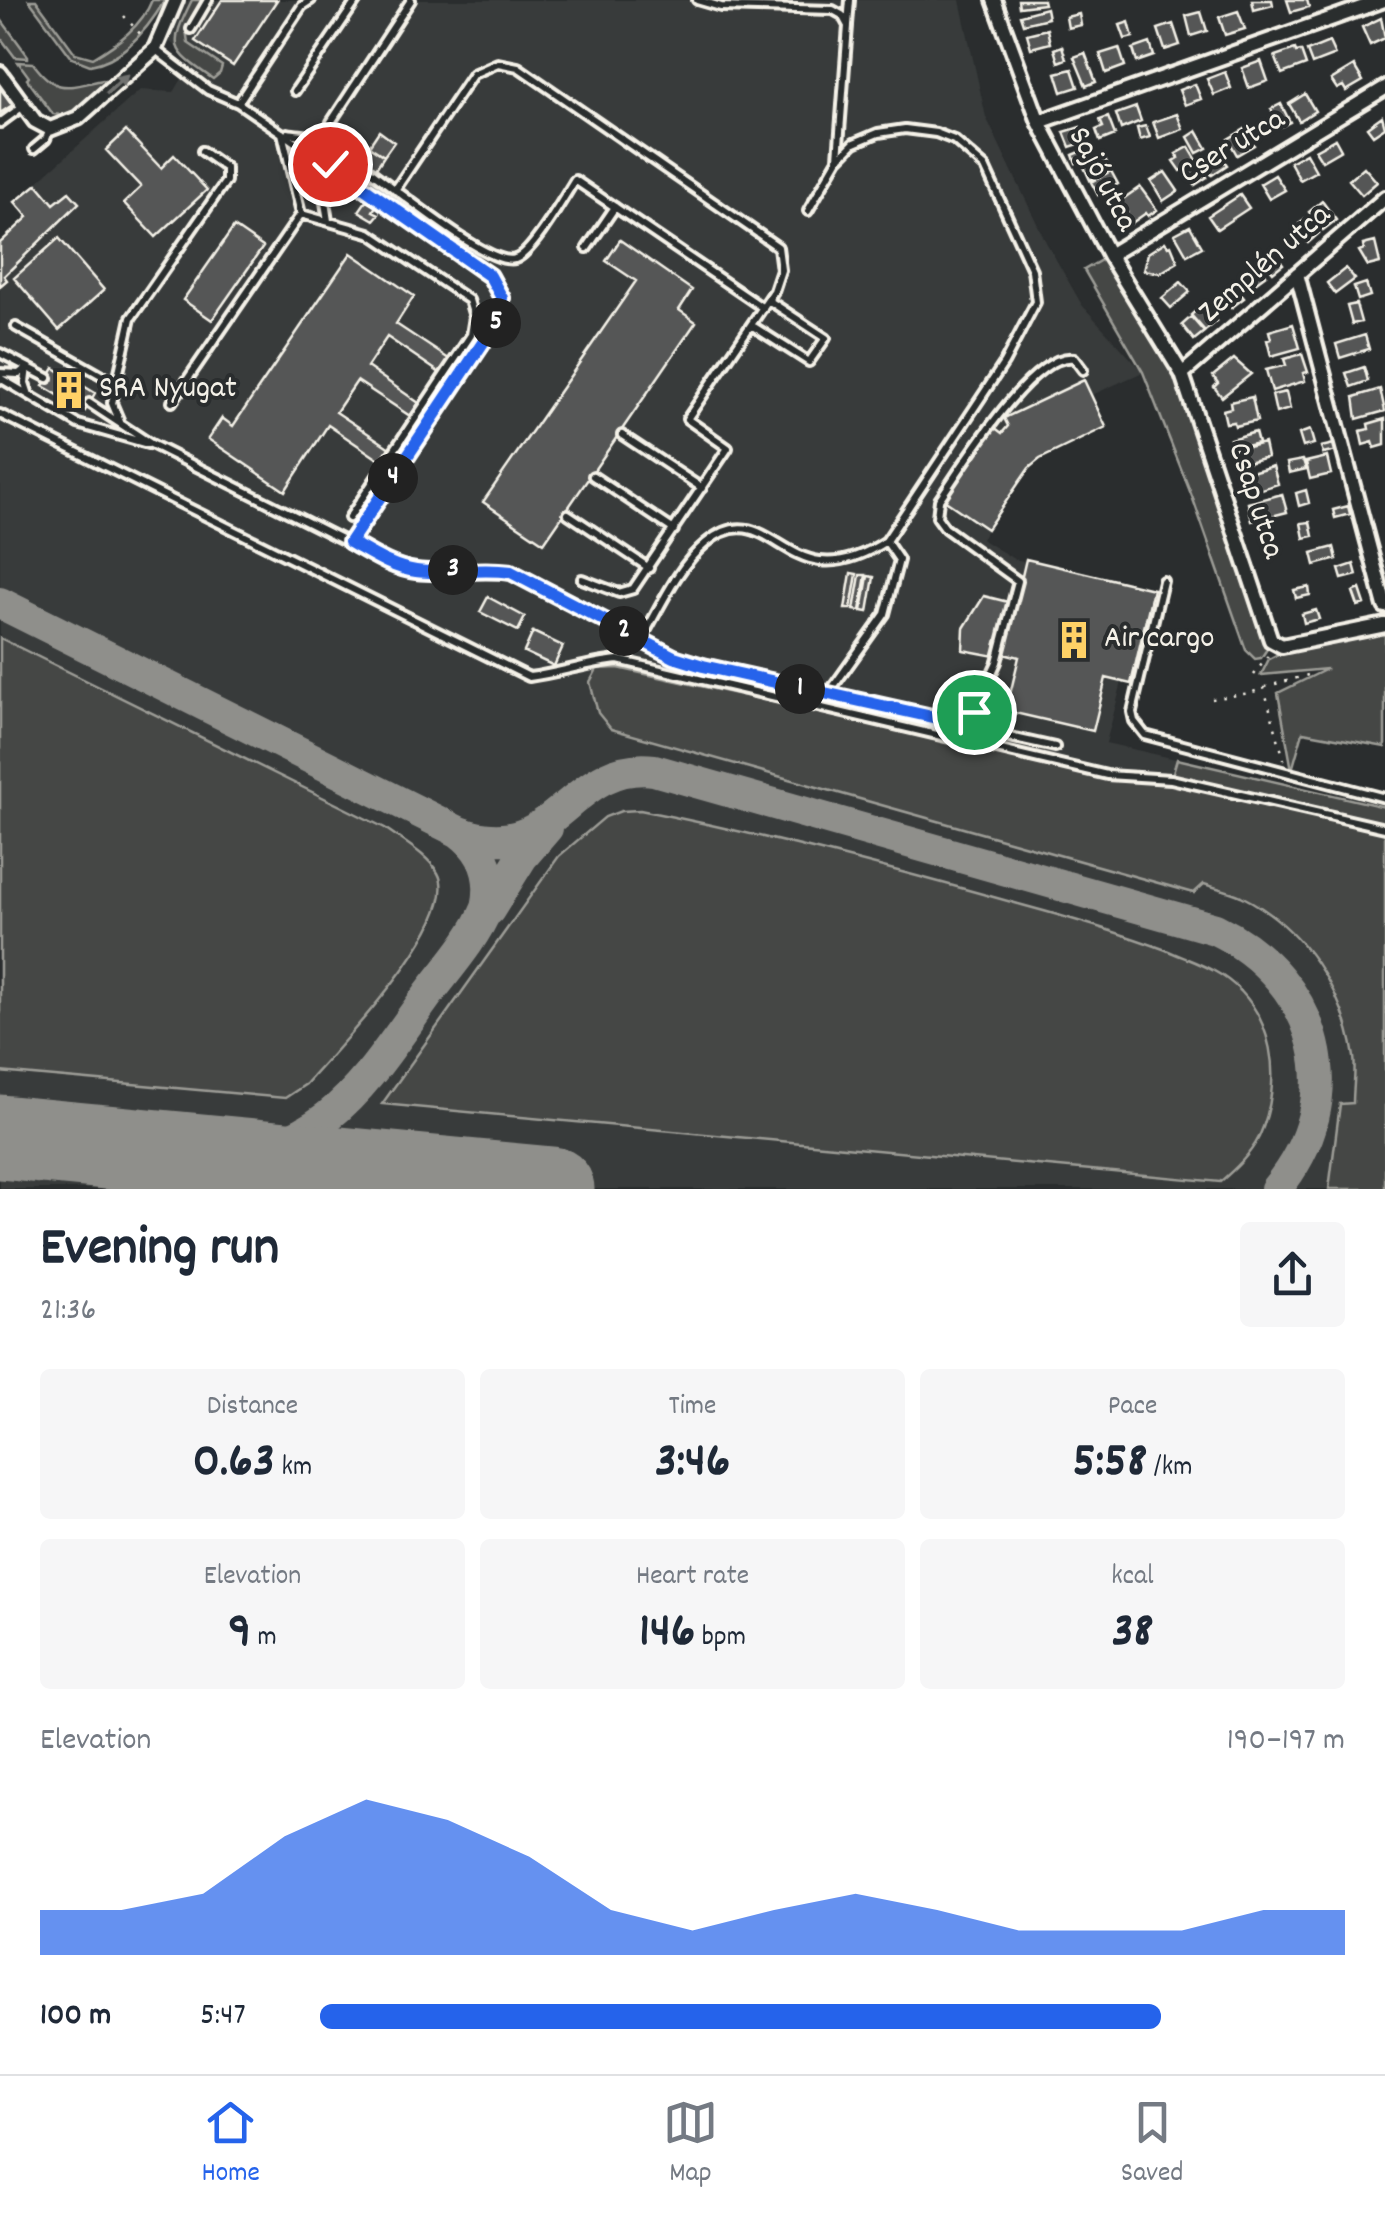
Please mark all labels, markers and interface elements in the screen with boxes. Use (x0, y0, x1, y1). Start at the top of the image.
one-way arrow (104, 73, 129, 95)
street label: Cser utca (1171, 98, 1295, 198)
street label: Sajó utca (1054, 120, 1148, 241)
pin (288, 122, 373, 207)
icon: check (303, 137, 358, 192)
street label: Zemplén utca (1190, 194, 1343, 335)
pin: 5 (471, 298, 521, 348)
text: 5 (490, 303, 502, 343)
place label: SRA Nyugat (99, 367, 237, 413)
building icon: SRA Nyugat (48, 369, 90, 411)
street label: Csap utca (1214, 437, 1295, 566)
pin: 4 (368, 453, 418, 503)
text: 4 (387, 458, 399, 498)
pin: 3 (428, 545, 478, 595)
text: 3 (447, 550, 459, 590)
pin: 2 (599, 606, 649, 656)
text: 2 (618, 611, 630, 651)
place label: Air cargo (1104, 617, 1215, 663)
building icon: Air cargo (1053, 619, 1095, 661)
pin: 1 (775, 664, 825, 714)
text: 1 (797, 669, 803, 709)
pin (932, 670, 1017, 755)
icon: arrive (947, 685, 1002, 740)
text: Evening run (40, 1212, 279, 1291)
button: share (1240, 1222, 1345, 1327)
text: 21:36 (40, 1289, 96, 1335)
text: Distance (207, 1388, 298, 1428)
text: Time (669, 1388, 716, 1428)
text: Pace (1108, 1388, 1157, 1428)
text: 0.63 (193, 1428, 275, 1500)
text: 3:46 (655, 1428, 730, 1500)
text: 5:58 (1073, 1428, 1147, 1500)
text: km (275, 1449, 312, 1489)
text: /km (1147, 1449, 1192, 1489)
text: Elevation (204, 1558, 301, 1598)
text: Heart rate (636, 1558, 749, 1598)
text: kcal (1111, 1558, 1154, 1598)
text: 9 (228, 1598, 251, 1670)
text: 146 (639, 1598, 695, 1670)
text: 38 (1111, 1598, 1154, 1670)
text: m (251, 1619, 277, 1659)
text: bpm (695, 1619, 746, 1659)
text: Elevation (40, 1719, 151, 1765)
text: 190–197 m (1227, 1719, 1345, 1765)
text: 100 m (40, 1994, 111, 2040)
text: 5:47 (200, 1994, 246, 2040)
tab: Home (202, 2095, 260, 2195)
tab: Map (663, 2095, 718, 2195)
tab: Saved (1121, 2095, 1183, 2195)

